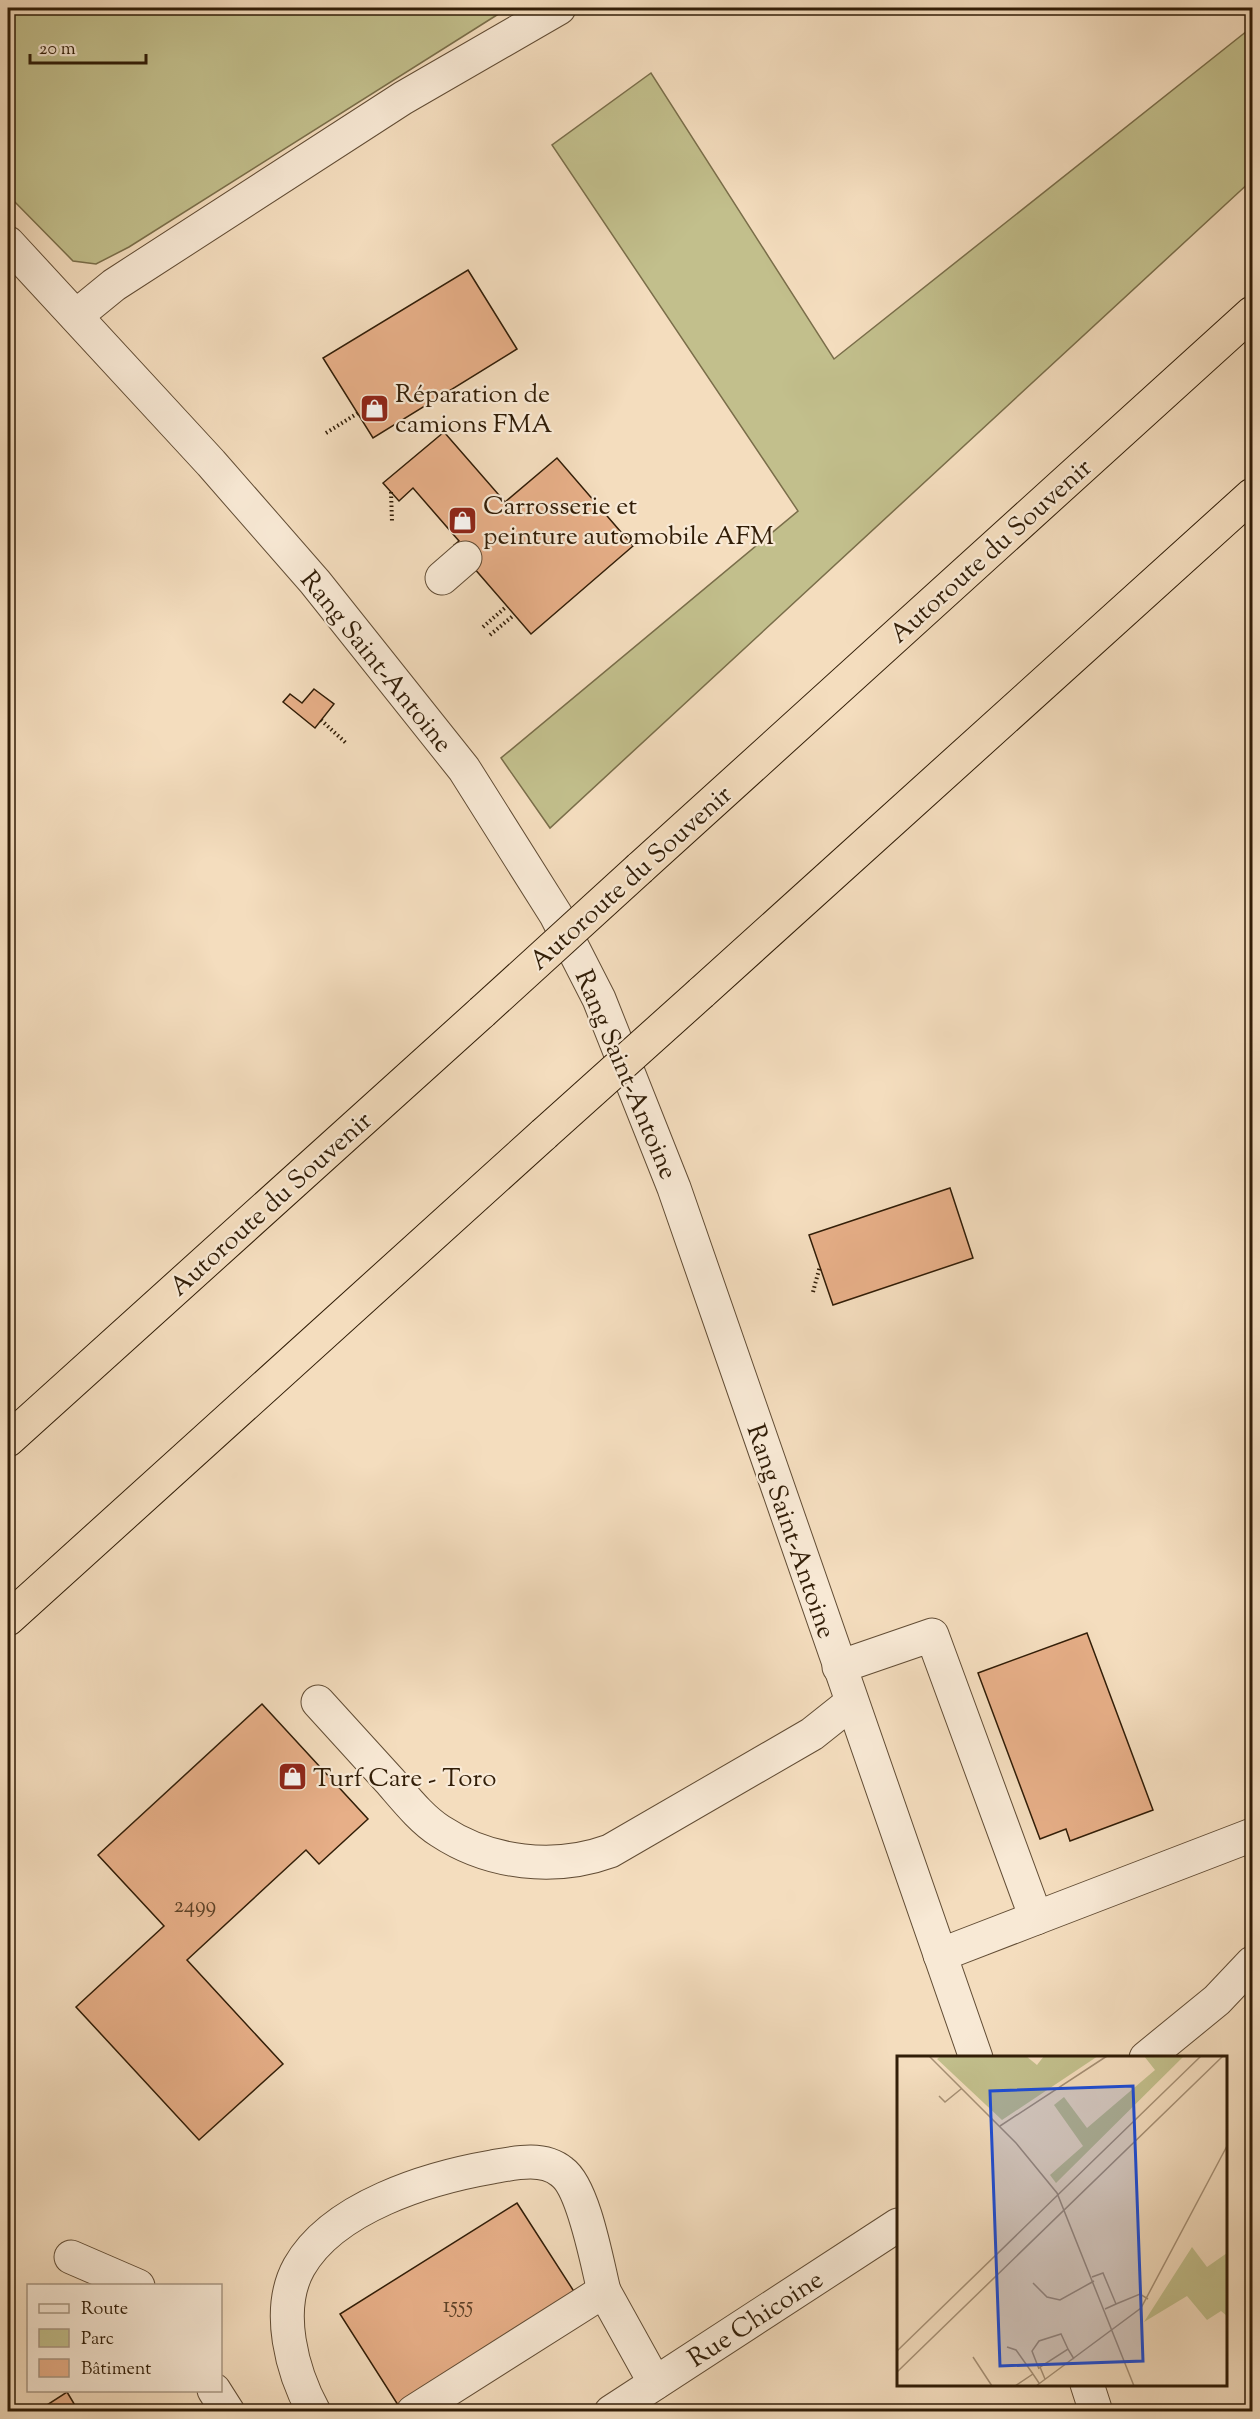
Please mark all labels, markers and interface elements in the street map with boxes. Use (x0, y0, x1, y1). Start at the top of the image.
scale bar (30, 27, 146, 65)
text: 20 m (39, 37, 76, 63)
place label: Réparation de camions FMA (395, 377, 552, 444)
shop icon: Réparation de camions FMA (358, 392, 390, 424)
street label: Autoroute du Souvenir (882, 451, 1101, 653)
place label: Carrosserie et peinture automobile AFM (483, 489, 774, 556)
shop icon: Carrosserie et peinture automobile AFM (446, 504, 478, 536)
street label: Rang Saint-Antoine (290, 564, 460, 761)
street label: Autoroute du Souvenir (522, 778, 741, 980)
street label: Rang Saint-Antoine (564, 964, 686, 1185)
street label: Autoroute du Souvenir (162, 1104, 381, 1306)
street label: Rang Saint-Antoine (736, 1420, 844, 1644)
shop icon: Turf Care - Toro (276, 1761, 308, 1793)
place label: Turf Care - Toro (313, 1761, 496, 1798)
house number: 2499 (174, 1891, 216, 1923)
inset map (897, 2056, 1227, 2386)
street label: Rue Chicoine (681, 2262, 831, 2378)
legend (27, 2284, 222, 2392)
house number: 1555 (443, 2291, 474, 2323)
text: Route (81, 2297, 128, 2323)
text: Parc (81, 2327, 114, 2353)
text: Bâtiment (81, 2357, 151, 2383)

